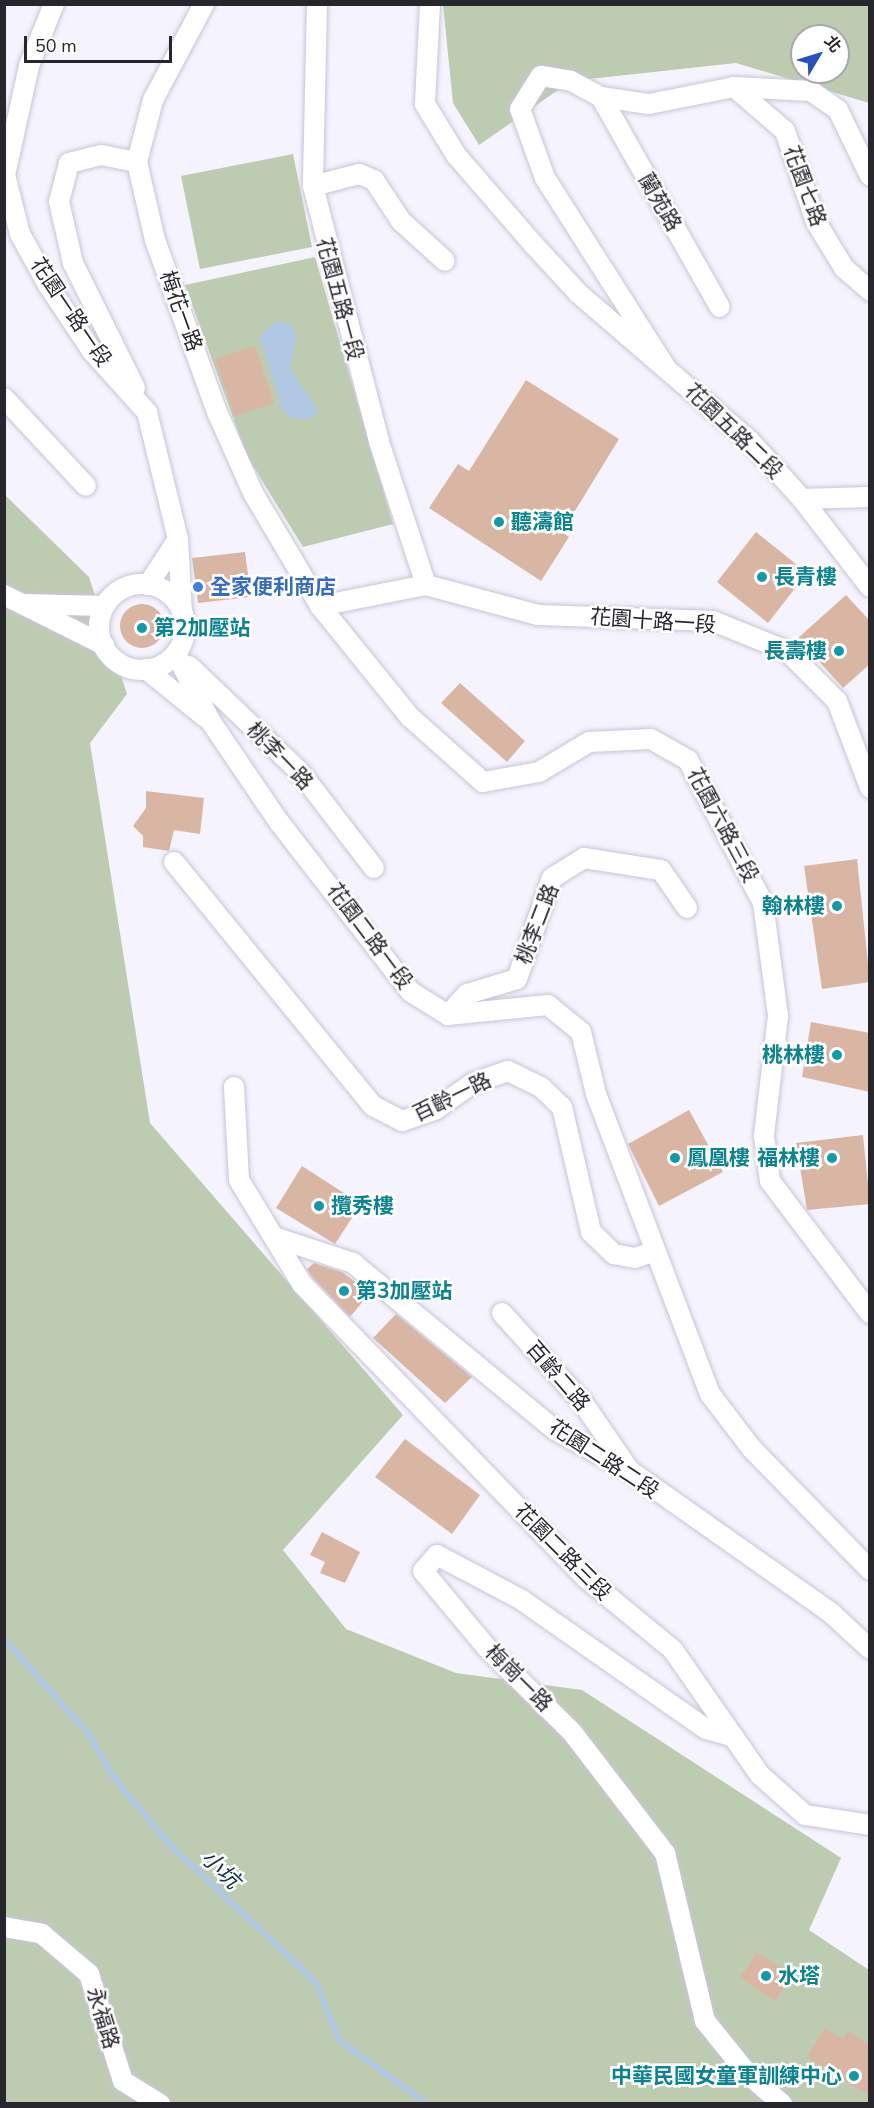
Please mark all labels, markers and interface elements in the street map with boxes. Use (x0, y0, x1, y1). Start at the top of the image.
scale bar (27, 24, 176, 62)
north arrow (790, 24, 850, 84)
text: 北 (819, 31, 846, 57)
text: 50 m (35, 34, 77, 58)
street label: 花園七路 (779, 142, 831, 230)
street label: 蘭苑路 (633, 168, 687, 236)
street label: 花園五路一段 (312, 235, 368, 363)
street label: 花園一路一段 (25, 253, 117, 371)
street label: 梅花一路 (155, 267, 207, 355)
street label: 花園五路二段 (680, 378, 788, 484)
place label: 聽濤館 (511, 509, 574, 535)
marker: 聽濤館 (492, 515, 506, 529)
place label: 長青樓 (774, 564, 837, 590)
marker: 長青樓 (755, 570, 769, 584)
place label: 全家便利商店 (210, 574, 336, 600)
marker: 全家便利商店 (191, 580, 205, 594)
street label: 花園十路一段 (589, 604, 717, 638)
place label: 第2加壓站 (154, 615, 251, 641)
marker: 第2加壓站 (135, 621, 149, 635)
place label: 長壽樓 (764, 638, 827, 664)
marker: 長壽樓 (832, 644, 846, 658)
street label: 桃李一路 (242, 717, 318, 795)
street label: 花園六路三段 (682, 763, 764, 887)
street label: 花園二路一段 (322, 878, 418, 994)
street label: 桃李二路 (510, 880, 564, 968)
place label: 翰林樓 (762, 893, 825, 919)
marker: 翰林樓 (830, 899, 844, 913)
place label: 桃林樓 (762, 1042, 825, 1068)
marker: 桃林樓 (830, 1048, 844, 1062)
street label: 百齡一路 (409, 1067, 495, 1127)
place label: 鳳凰樓 (687, 1145, 750, 1171)
place label: 福林樓 (757, 1145, 820, 1171)
marker: 鳳凰樓 (668, 1151, 682, 1165)
marker: 福林樓 (825, 1151, 839, 1165)
place label: 攬秀樓 (331, 1193, 394, 1219)
marker: 攬秀樓 (312, 1199, 326, 1213)
place label: 第3加壓站 (356, 1278, 453, 1304)
marker: 第3加壓站 (337, 1284, 351, 1298)
street label: 百齡二路 (521, 1336, 595, 1416)
street label: 花園二路二段 (544, 1414, 664, 1504)
street label: 花園二路三段 (510, 1499, 616, 1605)
street label: 梅崗一路 (480, 1639, 558, 1717)
water label: 小坑 (195, 1845, 245, 1895)
place label: 水塔 (778, 1963, 820, 1989)
marker: 水塔 (759, 1969, 773, 1983)
street label: 永福路 (82, 1984, 124, 2052)
place label: 中華民國女童軍訓練中心 (611, 2063, 842, 2089)
marker: 中華民國女童軍訓練中心 (847, 2069, 861, 2083)

